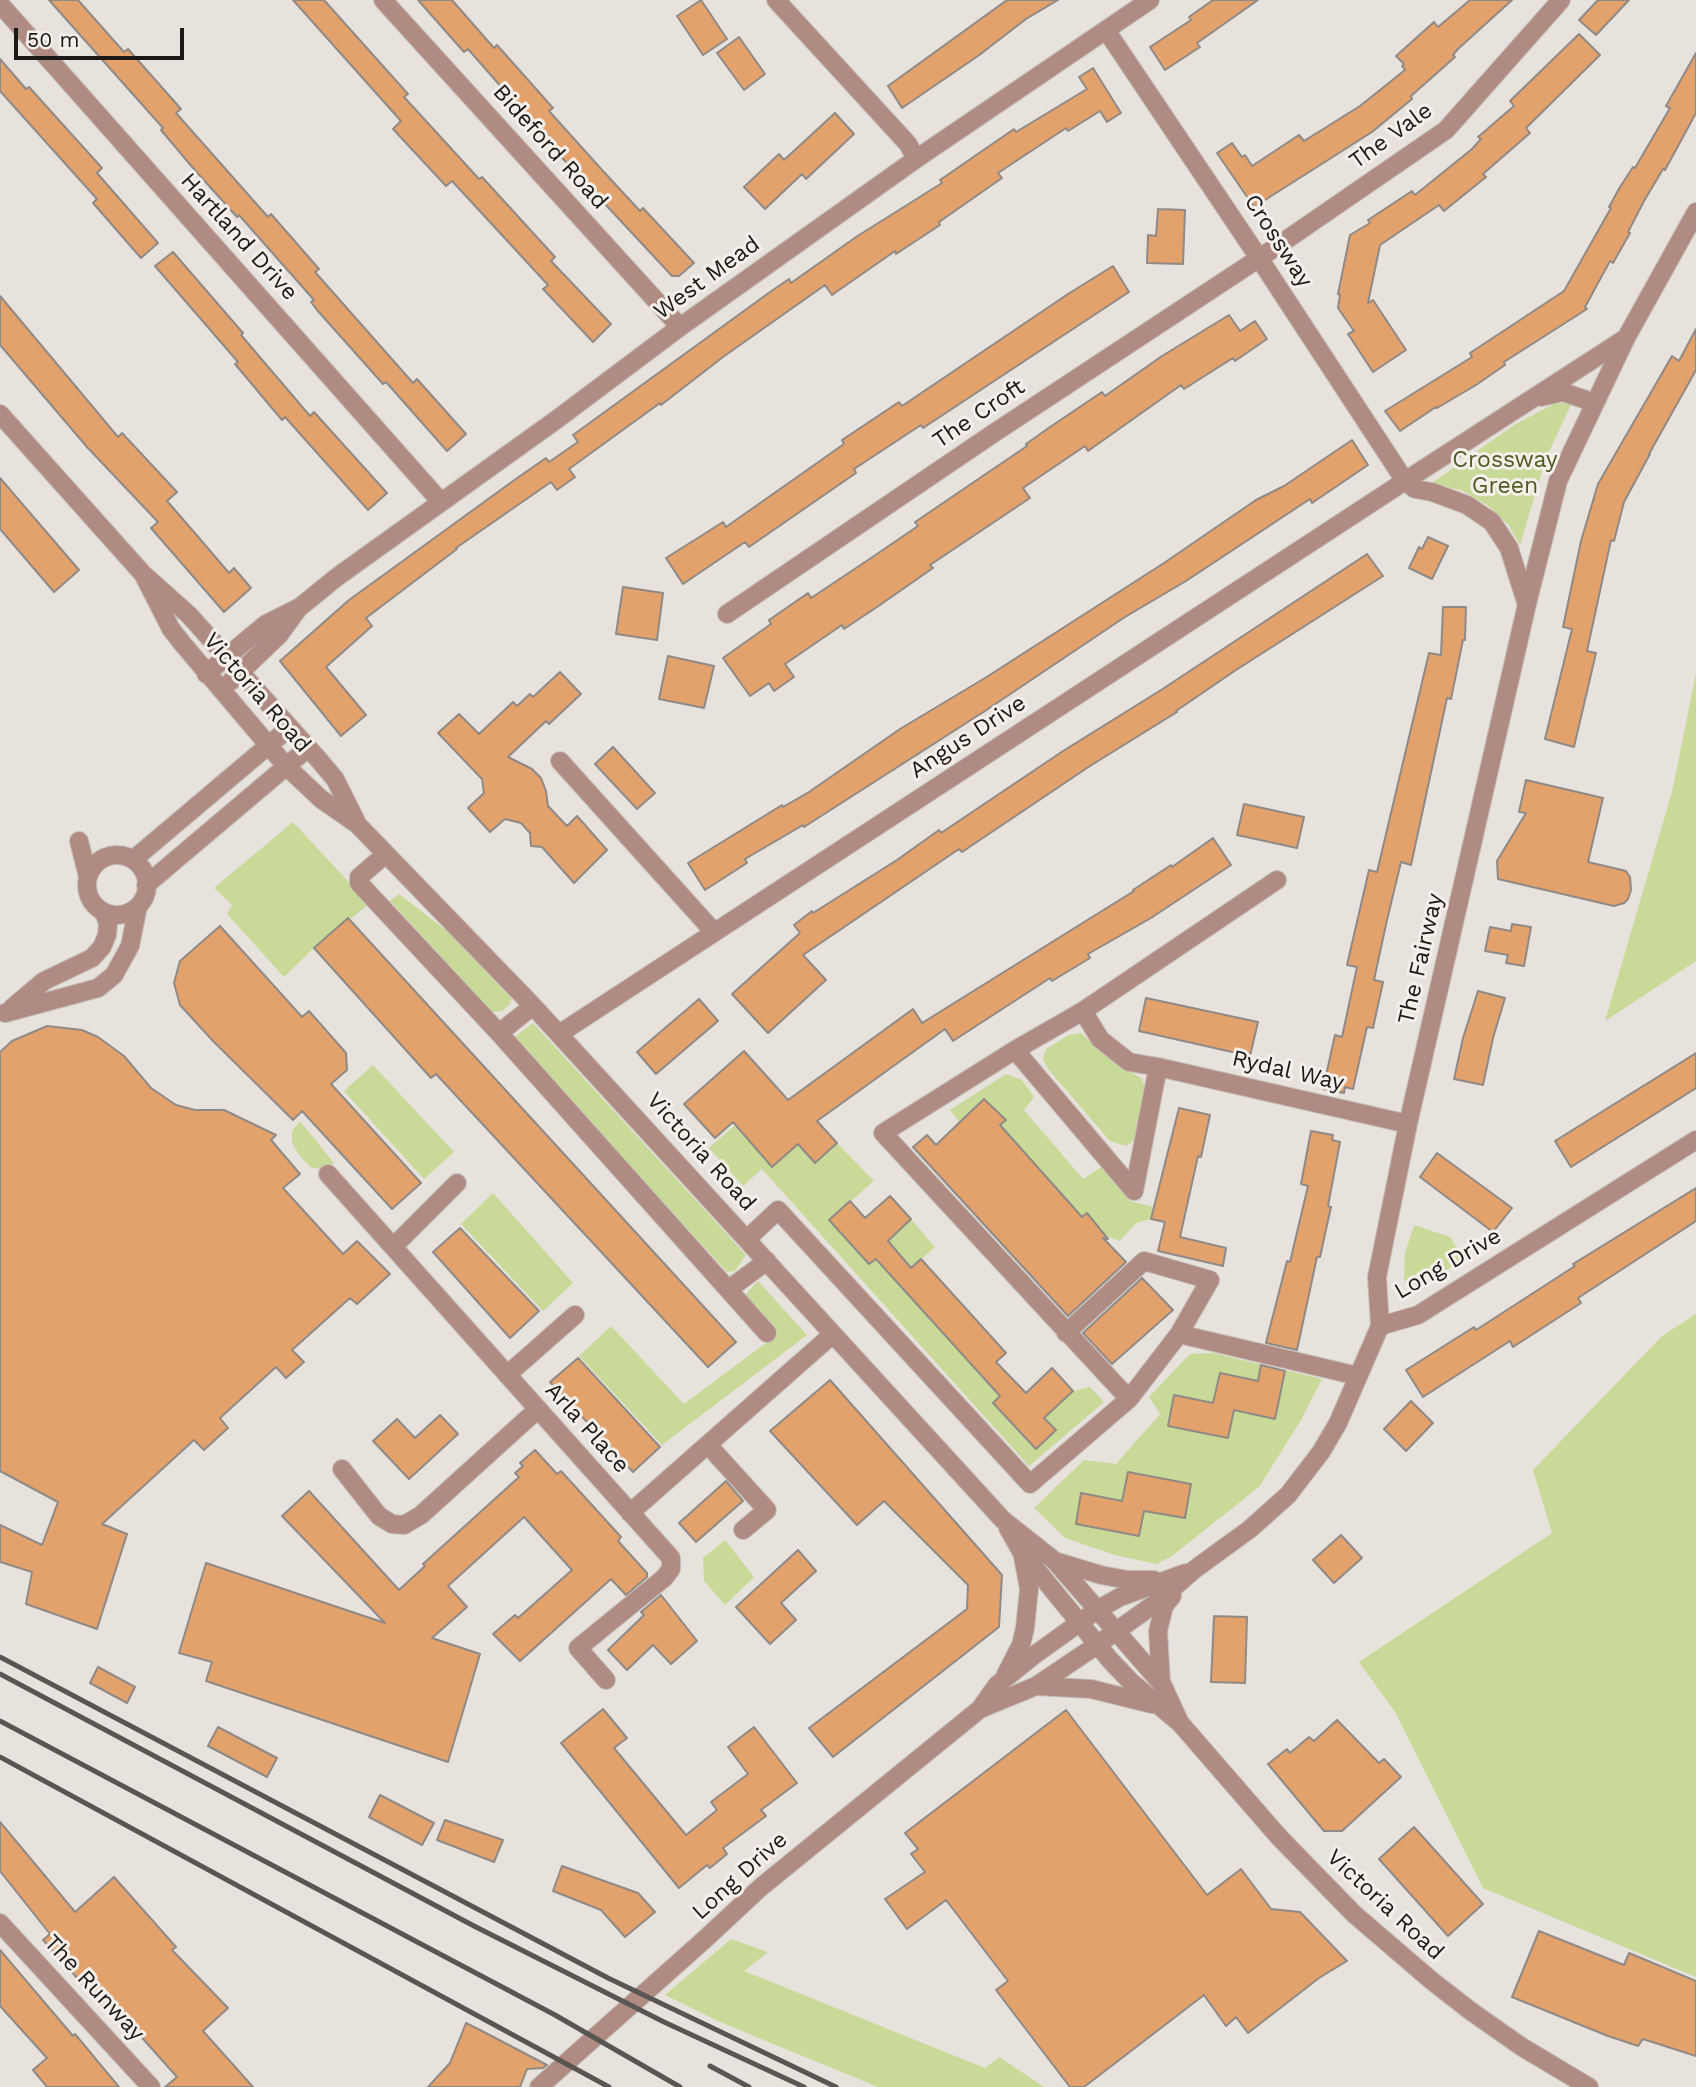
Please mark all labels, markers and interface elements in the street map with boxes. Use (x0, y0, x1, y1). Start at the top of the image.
scale bar (18, 14, 187, 58)
text: 50 m (27, 27, 79, 52)
street label: Bideford Road (487, 79, 613, 215)
street label: The Vale (1344, 97, 1438, 175)
street label: Hartland Drive (175, 168, 303, 306)
street label: Crossway (1238, 189, 1318, 293)
street label: West Mead (649, 230, 765, 326)
street label: The Croft (928, 373, 1030, 455)
park label: Crossway Green (1452, 446, 1558, 500)
street label: Victoria Road (197, 627, 317, 759)
street label: Angus Drive (905, 689, 1031, 785)
street label: The Fairway (1393, 891, 1449, 1027)
street label: Rydal Way (1229, 1045, 1347, 1097)
street label: Victoria Road (641, 1087, 761, 1217)
street label: Long Drive (1390, 1222, 1506, 1306)
street label: Arla Place (539, 1377, 635, 1479)
street label: Long Drive (687, 1826, 793, 1926)
street label: Victoria Road (1321, 1844, 1449, 1966)
street label: The Runway (38, 1929, 150, 2047)

